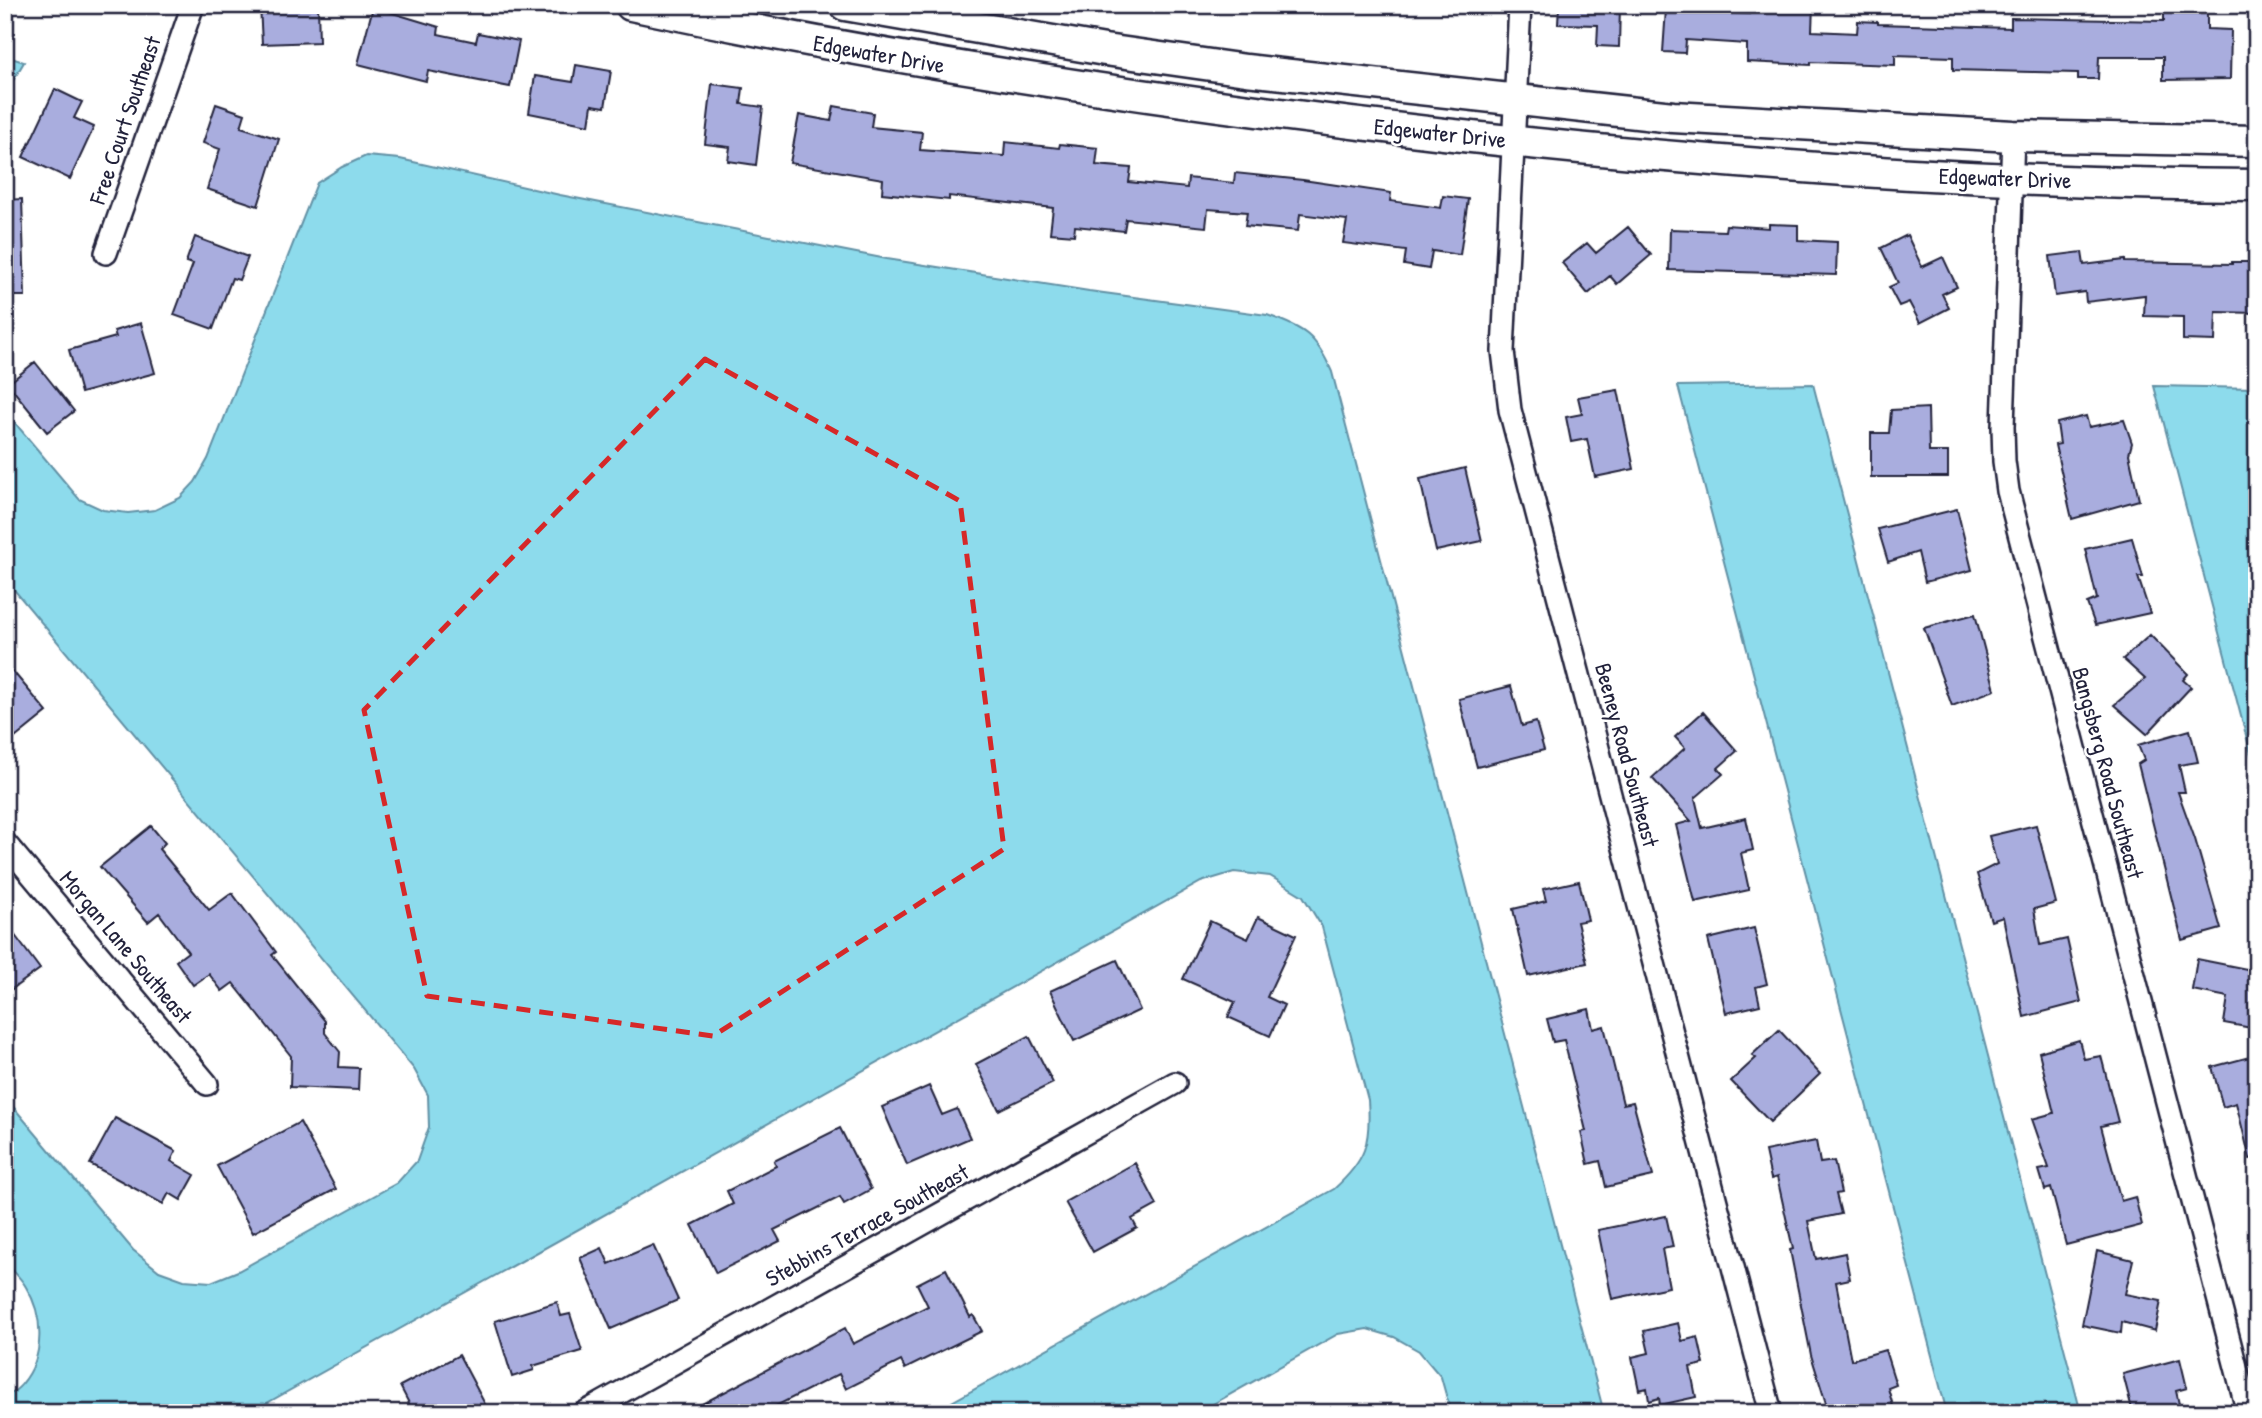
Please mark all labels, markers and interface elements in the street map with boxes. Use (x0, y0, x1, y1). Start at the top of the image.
street label: Edgewater Drive (811, 27, 947, 80)
street label: Free Court Southeast (81, 31, 168, 209)
street label: Edgewater Drive (1372, 110, 1508, 155)
street label: Edgewater Drive (1938, 160, 2072, 195)
street label: Beeney Road Southeast (1588, 660, 1667, 851)
street label: Bangsberg Road Southeast (2065, 664, 2152, 883)
street label: Morgan Lane Southeast (53, 864, 200, 1031)
street label: Stebbins Terrace Southeast (760, 1155, 975, 1293)

